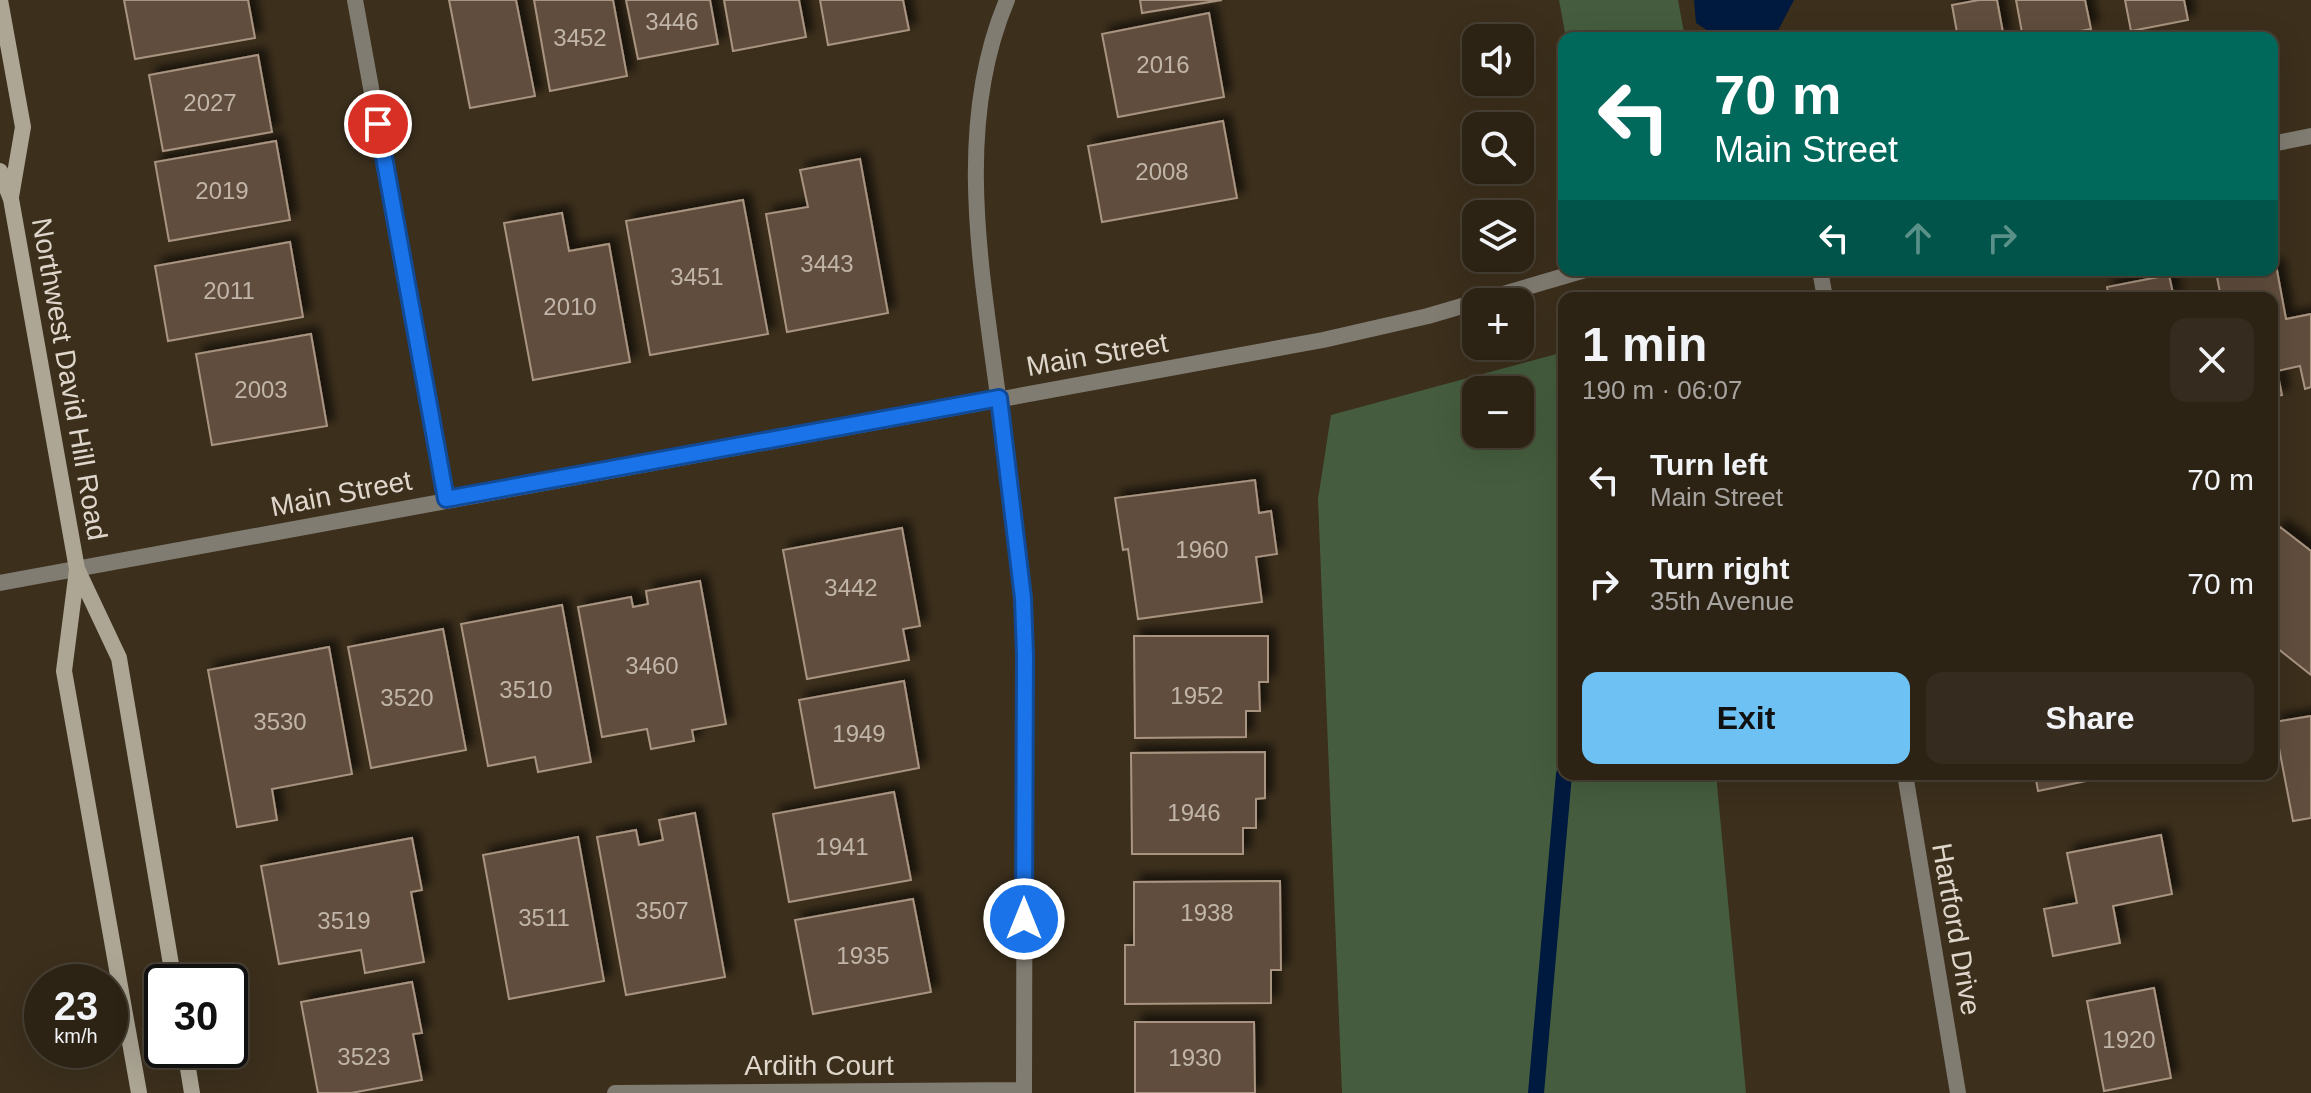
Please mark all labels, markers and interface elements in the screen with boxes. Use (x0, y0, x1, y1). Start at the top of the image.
house number: 3446 (645, 8, 699, 35)
house number: 3452 (553, 24, 607, 51)
map controls (1462, 24, 1534, 448)
button: sound (1462, 24, 1534, 96)
house number: 2016 (1136, 51, 1190, 78)
text: 70 m (1714, 63, 1842, 126)
icon: left (1582, 64, 1686, 168)
house number: 2027 (183, 89, 237, 116)
pin (344, 90, 412, 158)
icon: arrive (356, 102, 400, 146)
button: search (1462, 112, 1534, 184)
text: Main Street (1714, 129, 1898, 170)
house number: 2008 (1135, 158, 1189, 185)
house number: 2019 (195, 177, 249, 204)
button: layers (1462, 200, 1534, 272)
street label: Northwest David Hill Road (26, 215, 113, 543)
icon: left (1812, 216, 1856, 260)
icon: ahead (1896, 216, 1940, 260)
icon: right (1980, 216, 2024, 260)
house number: 3443 (800, 250, 854, 277)
house number: 3451 (670, 263, 724, 290)
house number: 2011 (203, 277, 255, 304)
button: + (1462, 288, 1534, 360)
house number: 2010 (543, 293, 597, 320)
text: 1 min (1582, 318, 1707, 371)
button: close (2170, 318, 2254, 402)
street label: Main Street (1024, 327, 1170, 382)
text: 190 m · 06:07 (1582, 375, 1742, 405)
house number: 2003 (234, 376, 288, 403)
button: − (1462, 376, 1534, 448)
text: Turn left (1650, 448, 1768, 481)
icon: left (1582, 458, 1626, 502)
text: 70 m (2187, 463, 2254, 496)
street label: Main Street (268, 465, 415, 522)
text: Main Street (1650, 482, 1783, 512)
house number: 1960 (1175, 536, 1229, 563)
text: Turn right (1650, 552, 1789, 585)
icon: right (1582, 562, 1626, 606)
text: 70 m (2187, 567, 2254, 600)
house number: 3442 (824, 574, 878, 601)
text: 35th Avenue (1650, 586, 1794, 616)
house number: 3460 (625, 652, 679, 679)
button: Exit (1582, 672, 1910, 764)
button: Share (1926, 672, 2254, 764)
house number: 3510 (499, 676, 553, 703)
house number: 1952 (1170, 682, 1224, 709)
house number: 3520 (380, 684, 434, 711)
house number: 3530 (253, 708, 307, 735)
house number: 1949 (832, 720, 886, 747)
house number: 1946 (1167, 799, 1221, 826)
house number: 1941 (815, 833, 869, 860)
street label: Hartford Drive (1926, 841, 1987, 1018)
position arrow (982, 877, 1066, 961)
house number: 3507 (635, 897, 689, 924)
house number: 1938 (1180, 899, 1234, 926)
house number: 3511 (518, 904, 570, 931)
house number: 3519 (317, 907, 371, 934)
house number: 1935 (836, 942, 890, 969)
speed limit sign: 30 (144, 964, 248, 1068)
text: 23 (54, 984, 98, 1028)
text: km/h (54, 1025, 98, 1047)
house number: 1920 (2102, 1026, 2156, 1053)
house number: 3523 (337, 1043, 391, 1070)
house number: 1930 (1168, 1044, 1222, 1071)
street label: Ardith Court (744, 1050, 894, 1081)

